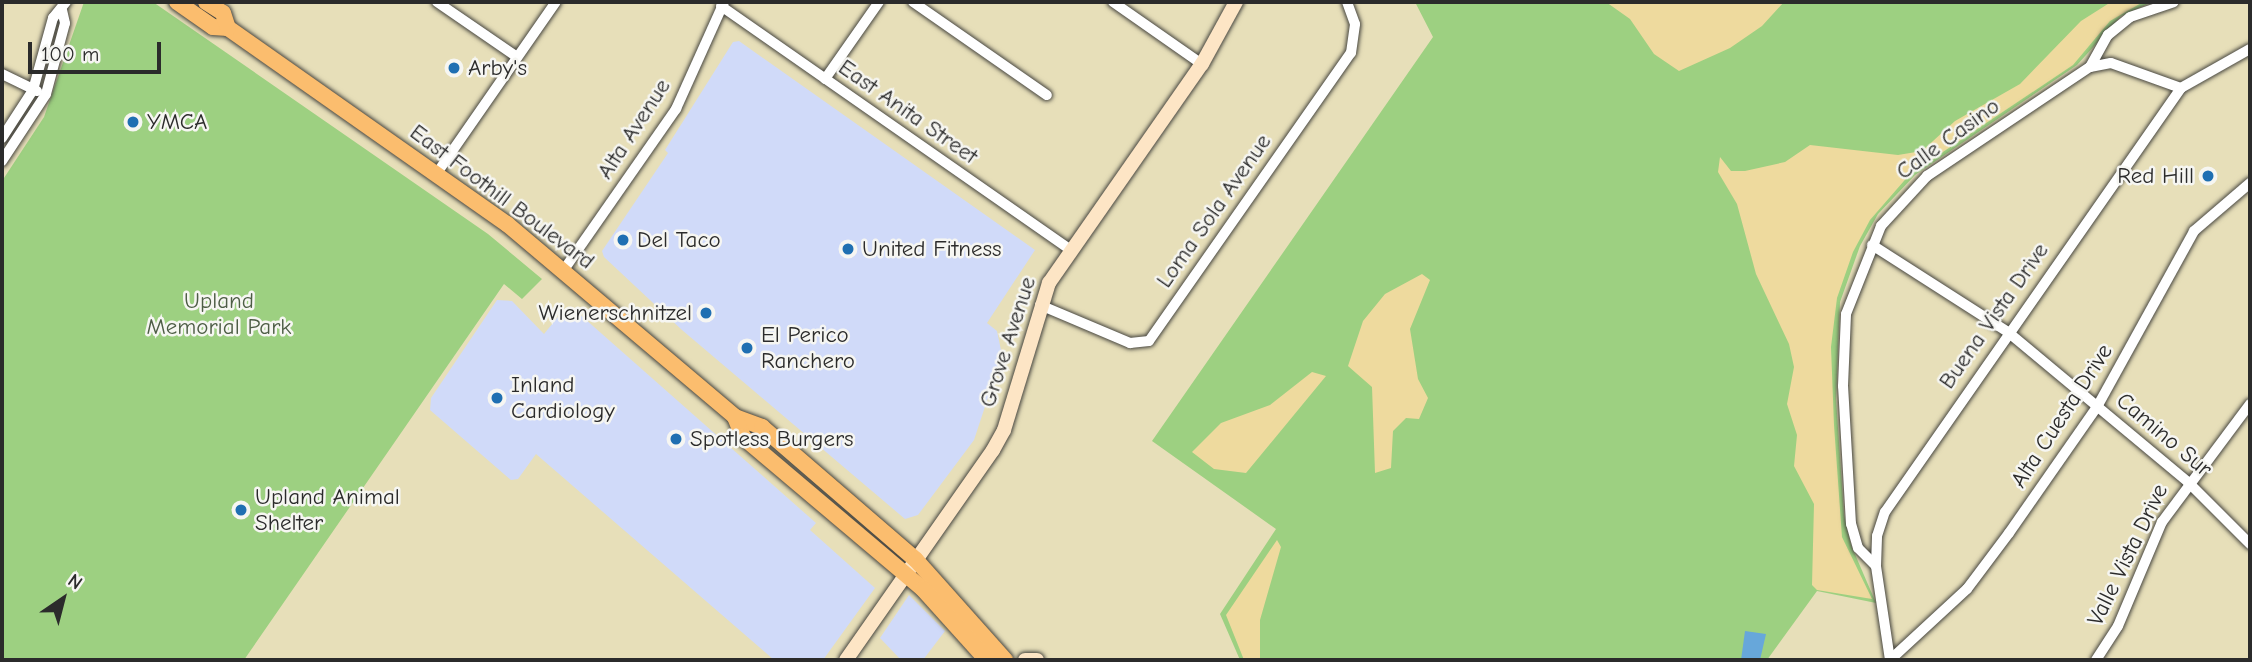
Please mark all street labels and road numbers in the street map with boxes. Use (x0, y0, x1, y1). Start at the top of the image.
street label: East Anita Street (833, 54, 983, 170)
street label: Alta Avenue (591, 74, 677, 184)
street label: Calle Casino (1891, 92, 2005, 186)
street label: East Foothill Boulevard (404, 119, 600, 275)
street label: Loma Sola Avenue (1151, 129, 1277, 293)
street label: Buena Vista Drive (1933, 238, 2055, 394)
street label: Grove Avenue (974, 273, 1042, 411)
street label: Alta Cuesta Drive (2005, 339, 2119, 493)
street label: Camino Sur (2111, 387, 2217, 483)
street label: Valle Vista Drive (2082, 480, 2174, 630)

